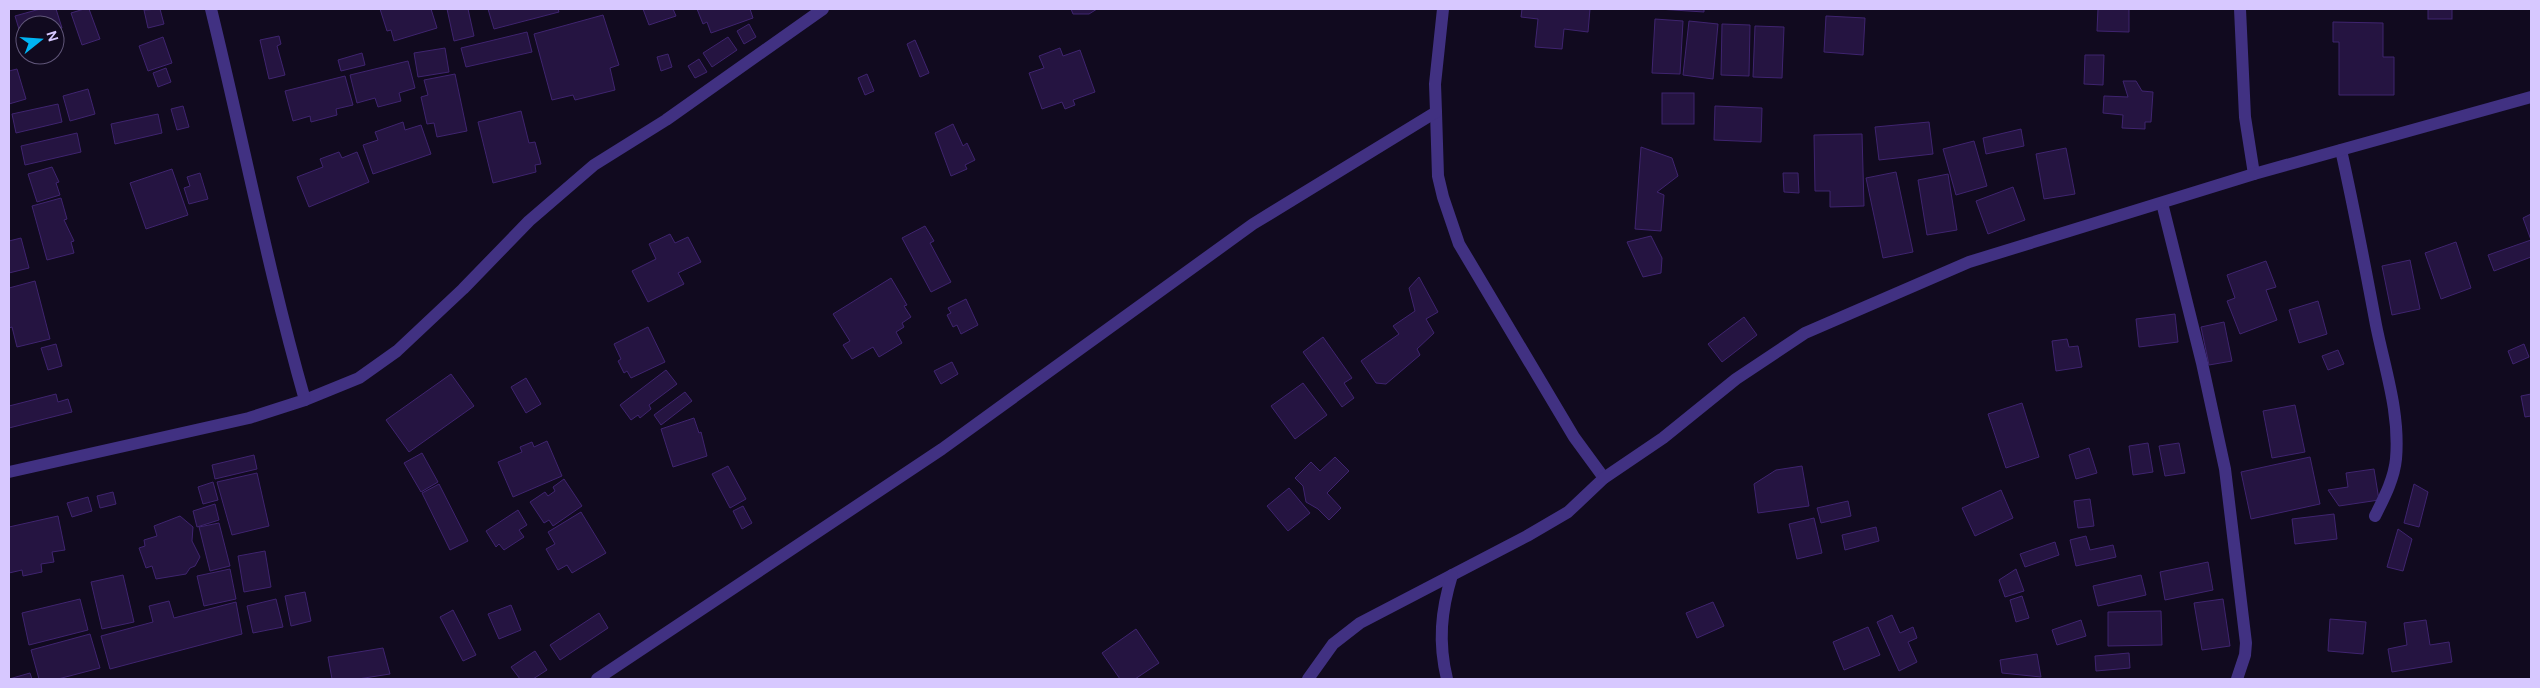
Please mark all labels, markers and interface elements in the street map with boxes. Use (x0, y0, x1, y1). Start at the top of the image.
north arrow (15, 15, 65, 65)
text: N (42, 29, 63, 44)

